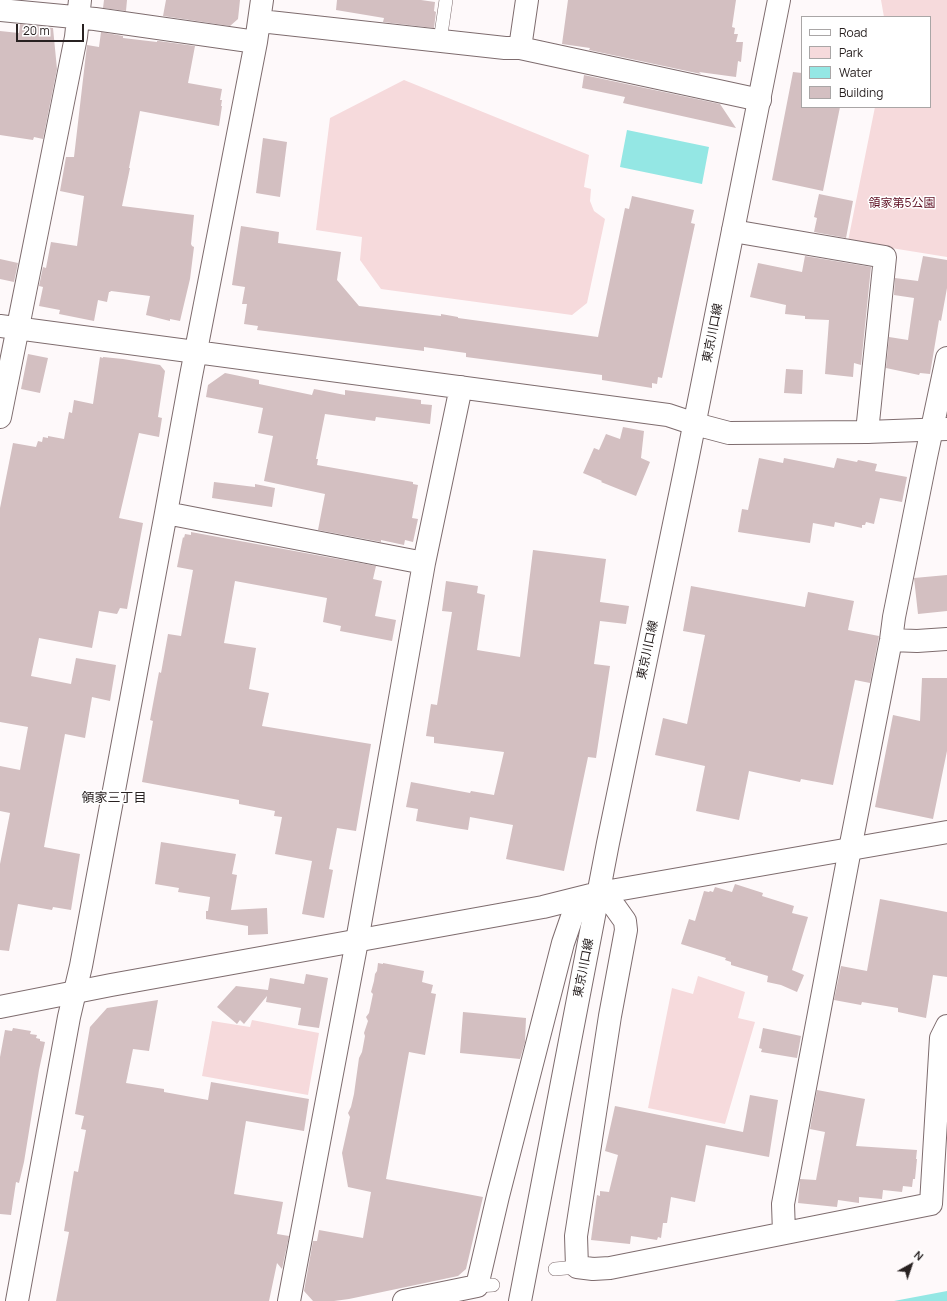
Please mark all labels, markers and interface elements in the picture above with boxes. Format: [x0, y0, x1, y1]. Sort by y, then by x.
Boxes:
scale bar [18, 16, 86, 42]
legend [801, 16, 931, 108]
text: 20 m [23, 22, 50, 39]
text: Road [839, 24, 867, 41]
text: Park [839, 44, 863, 61]
text: Water [839, 64, 872, 81]
text: Building [839, 84, 883, 101]
park label: 領家第5公園 [869, 197, 935, 211]
street label: 東京川口線 [700, 302, 726, 364]
street label: 東京川口線 [635, 619, 661, 681]
district label: 領家三丁目 [82, 790, 146, 806]
street label: 東京川口線 [571, 937, 597, 999]
north arrow [891, 1245, 931, 1285]
text: N [911, 1247, 927, 1264]

